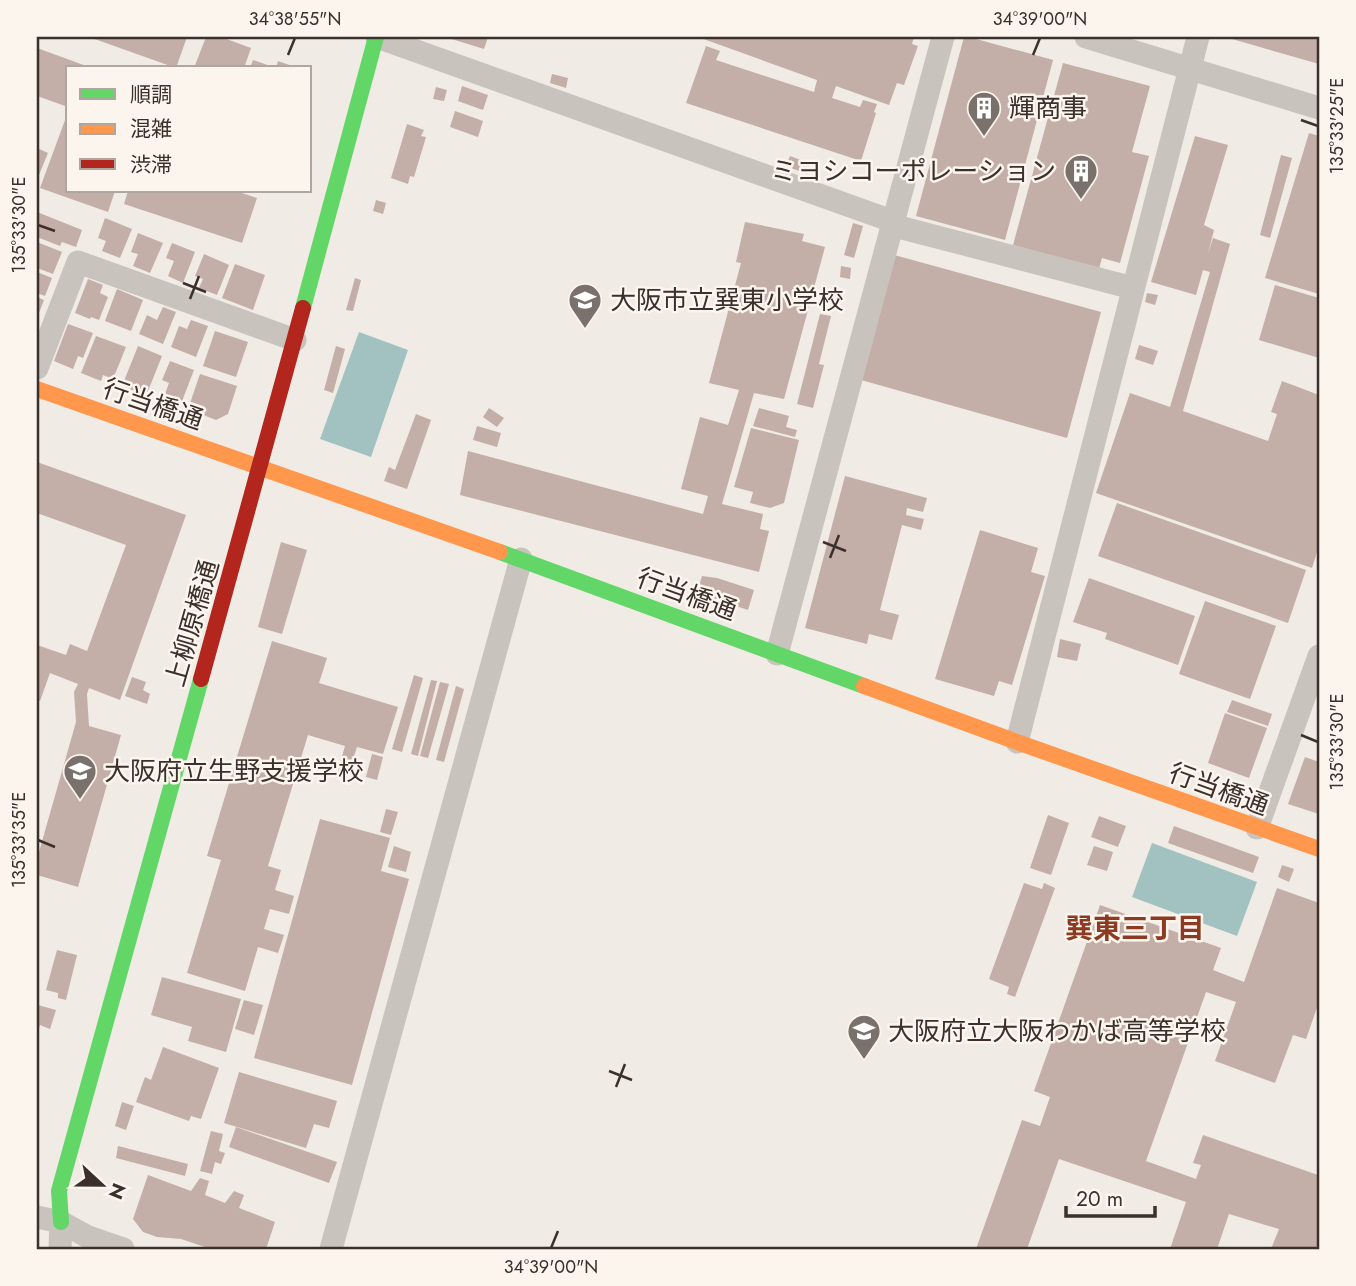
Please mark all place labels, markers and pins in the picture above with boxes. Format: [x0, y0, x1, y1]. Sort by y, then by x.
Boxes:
building icon: 輝商事 [965, 89, 1003, 138]
place label: 輝商事 [1009, 89, 1087, 127]
place label: ミヨシコーポレーション [771, 152, 1056, 190]
building icon: ミヨシコーポレーション [1062, 152, 1100, 201]
school or university icon: 大阪市立巽東小学校 [566, 281, 604, 330]
place label: 大阪市立巽東小学校 [610, 281, 844, 319]
school or university icon: 大阪府立生野支援学校 [61, 752, 99, 801]
place label: 大阪府立生野支援学校 [104, 752, 364, 790]
school or university icon: 大阪府立大阪わかば高等学校 [845, 1012, 883, 1061]
place label: 大阪府立大阪わかば高等学校 [888, 1012, 1226, 1050]

